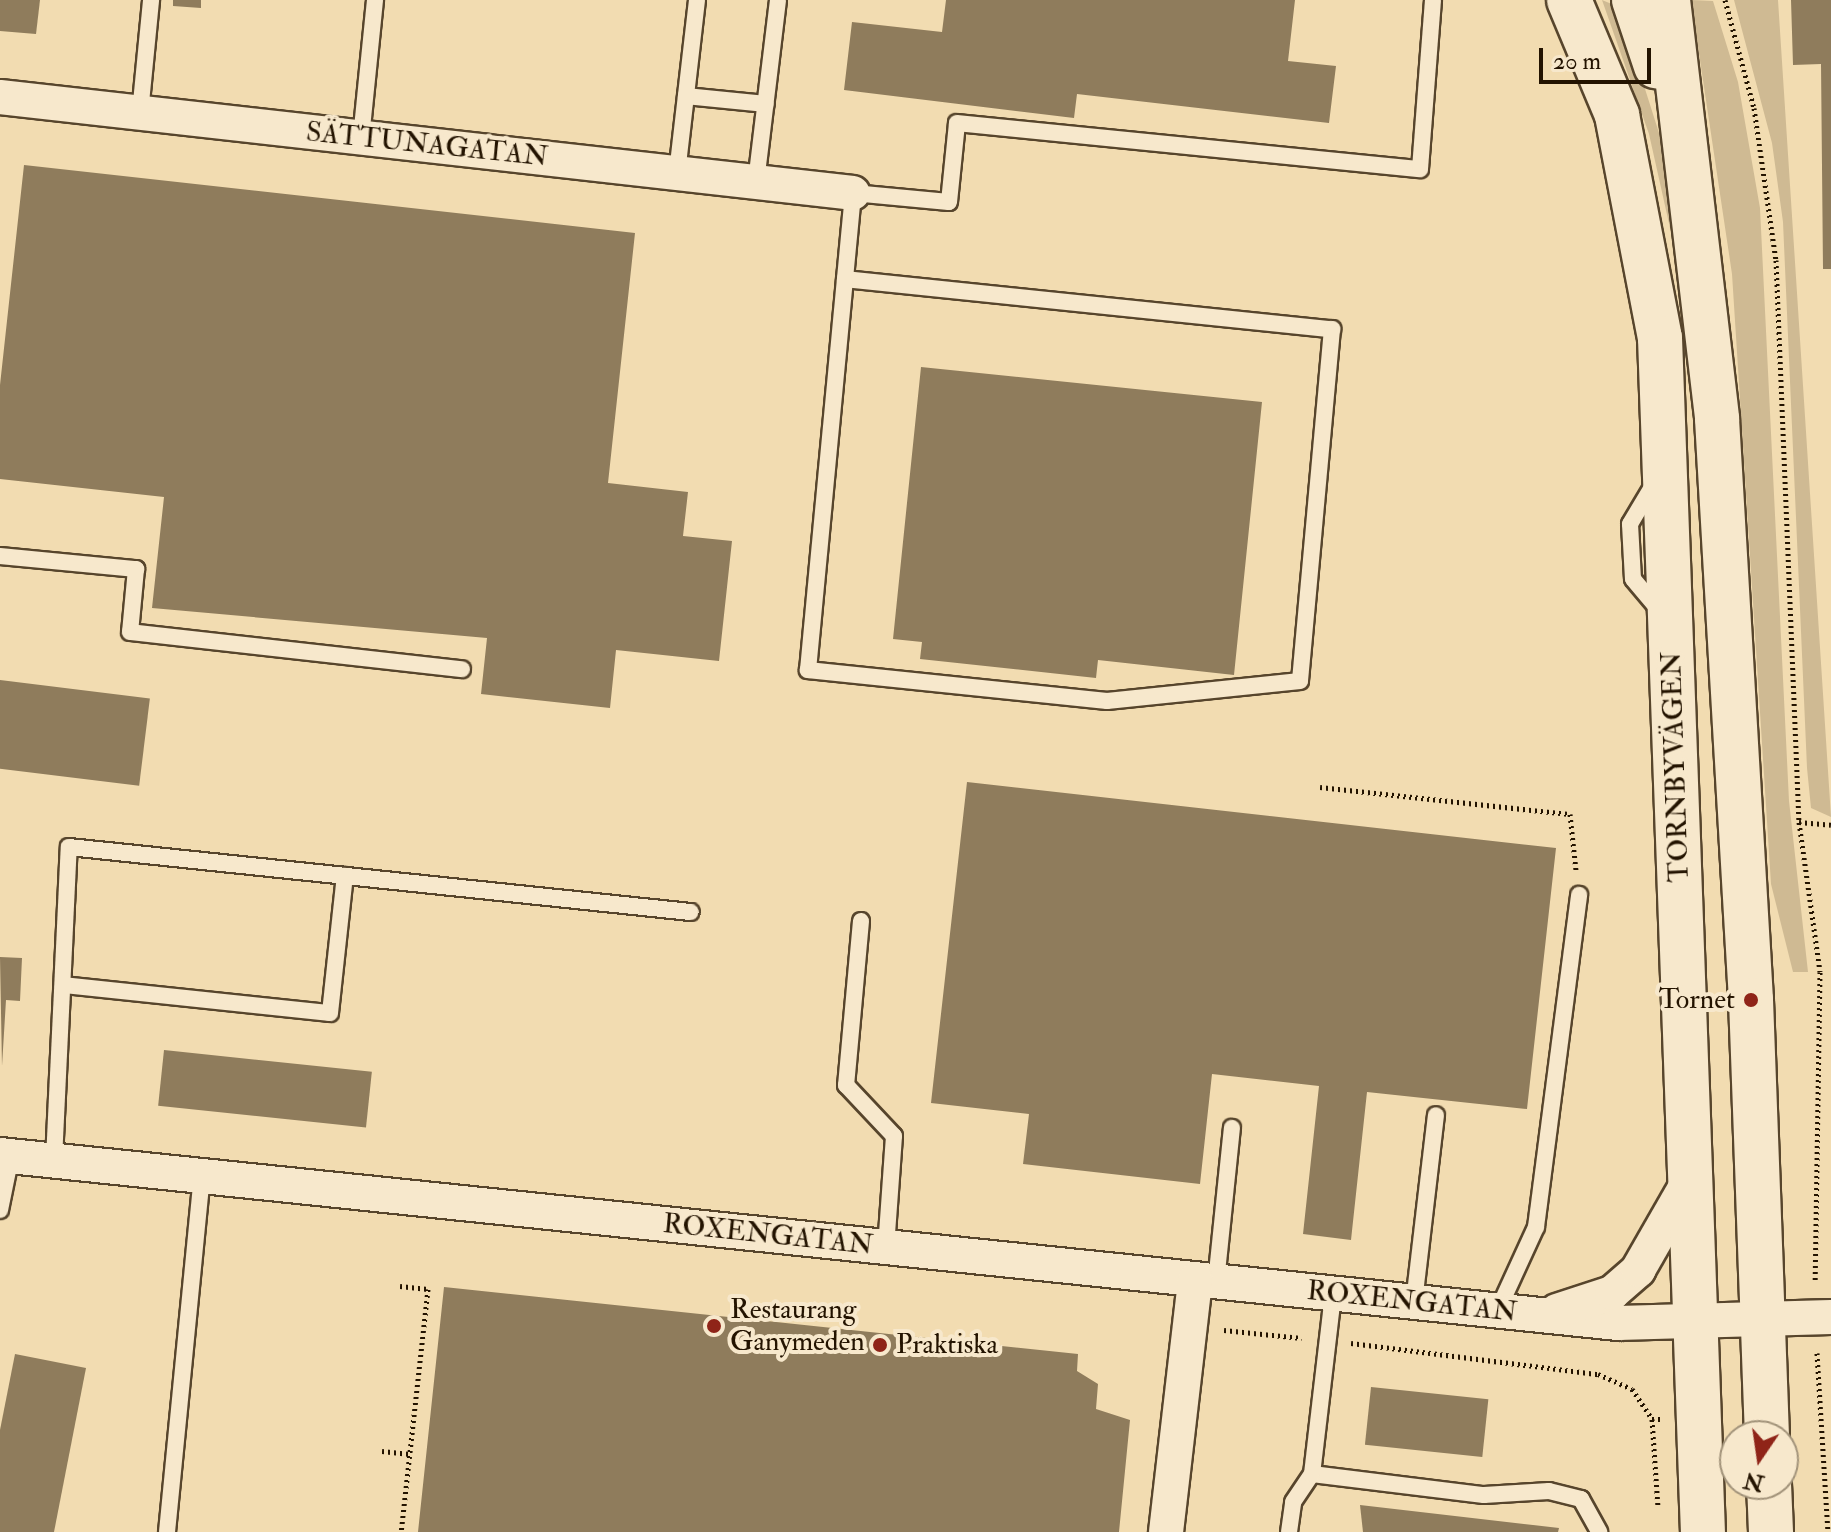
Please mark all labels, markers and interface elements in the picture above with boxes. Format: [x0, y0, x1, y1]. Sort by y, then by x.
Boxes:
scale bar [1543, 32, 1655, 82]
text: 20 m [1553, 46, 1601, 77]
street label: SÄTTUNAGATAN [304, 116, 550, 174]
street label: TORNBYVÄGEN [1655, 651, 1697, 883]
place label: Tornet [1659, 983, 1735, 1017]
marker: Tornet [1742, 991, 1760, 1009]
street label: ROXENGATAN [661, 1207, 875, 1263]
street label: ROXENGATAN [1305, 1274, 1519, 1330]
place label: Restaurang Ganymeden [730, 1293, 865, 1359]
marker: Restaurang Ganymeden [705, 1317, 723, 1335]
place label: Praktiska [896, 1328, 998, 1362]
marker: Praktiska [871, 1336, 889, 1354]
north arrow [1719, 1420, 1799, 1500]
text: N [1741, 1466, 1767, 1497]

